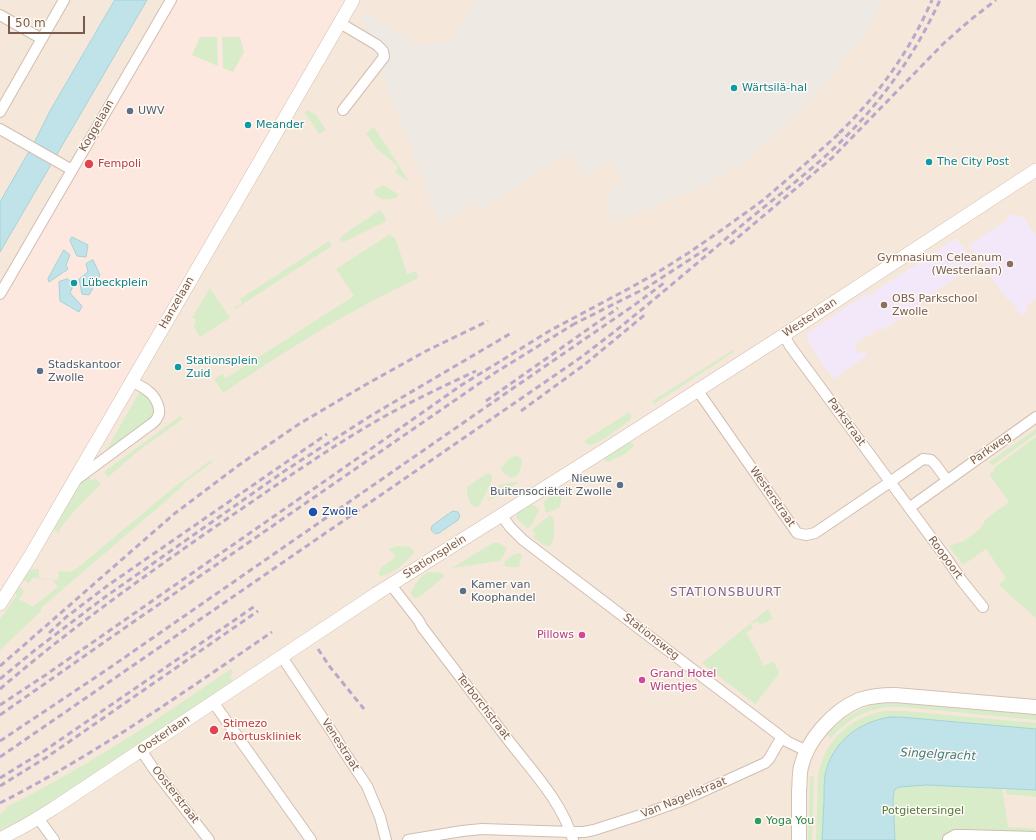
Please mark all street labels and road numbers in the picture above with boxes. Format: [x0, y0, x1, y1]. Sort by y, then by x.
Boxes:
street label: Koggelaan [77, 98, 117, 154]
street label: Hanzelaan [157, 275, 197, 331]
street label: Westerlaan [780, 296, 840, 340]
street label: Parkstraat [824, 395, 868, 449]
street label: Parkweg [968, 430, 1014, 468]
street label: Westerstraat [746, 464, 798, 530]
street label: Stationsplein [401, 532, 469, 582]
street label: Roopoort [925, 534, 965, 582]
street label: Stationsweg [620, 611, 682, 663]
street label: Terborchstraat [453, 672, 513, 742]
street label: Oosterlaan [135, 713, 193, 757]
street label: Venestraat [318, 716, 362, 774]
street label: Oosterstraat [149, 764, 201, 826]
street label: Van Nagellstraat [639, 775, 729, 821]

